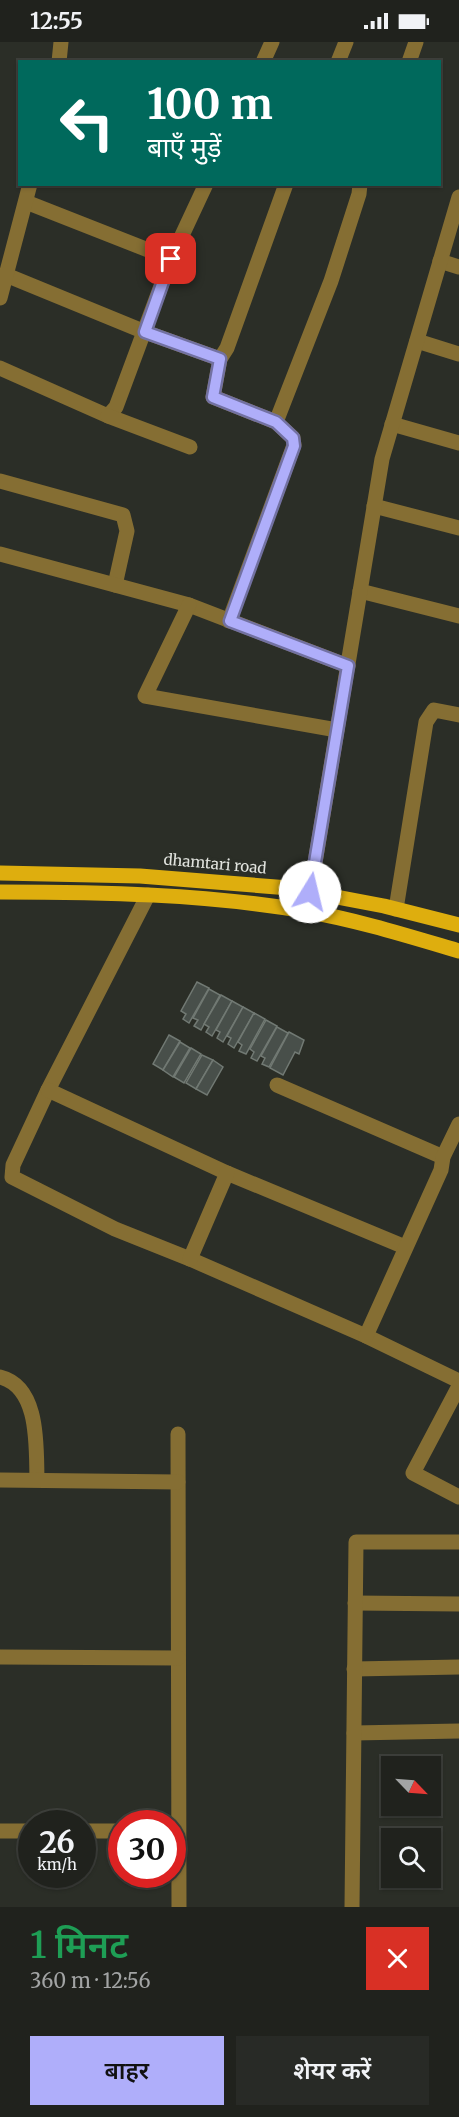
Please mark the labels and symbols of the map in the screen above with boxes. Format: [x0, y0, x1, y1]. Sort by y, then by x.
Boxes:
pin [145, 233, 196, 284]
street label: dhamtari road [163, 850, 267, 877]
position arrow [278, 860, 342, 924]
north arrow [381, 1756, 441, 1816]
speed limit sign: 30 [108, 1810, 186, 1888]

